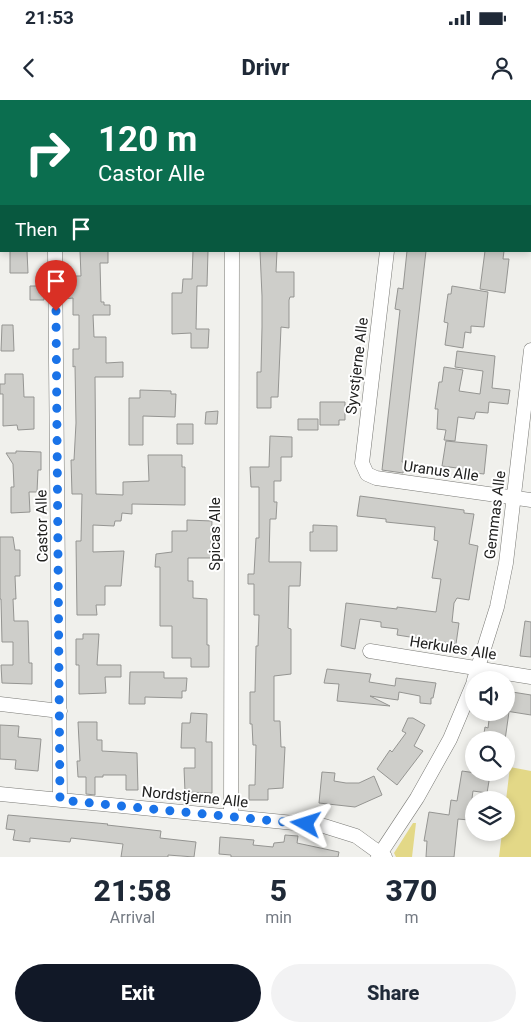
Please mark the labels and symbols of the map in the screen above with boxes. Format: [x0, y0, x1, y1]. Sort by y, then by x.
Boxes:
pin [35, 260, 77, 311]
street label: Syvstjerne Alle [342, 316, 372, 416]
street label: Uranus Alle [402, 457, 480, 485]
street label: Gemmas Alle [481, 470, 509, 560]
street label: Castor Alle [32, 489, 52, 563]
street label: Spicas Alle [206, 497, 224, 571]
street label: Herkules Alle [408, 632, 498, 664]
street label: Nordstjerne Alle [141, 782, 249, 812]
position arrow [279, 797, 331, 849]

